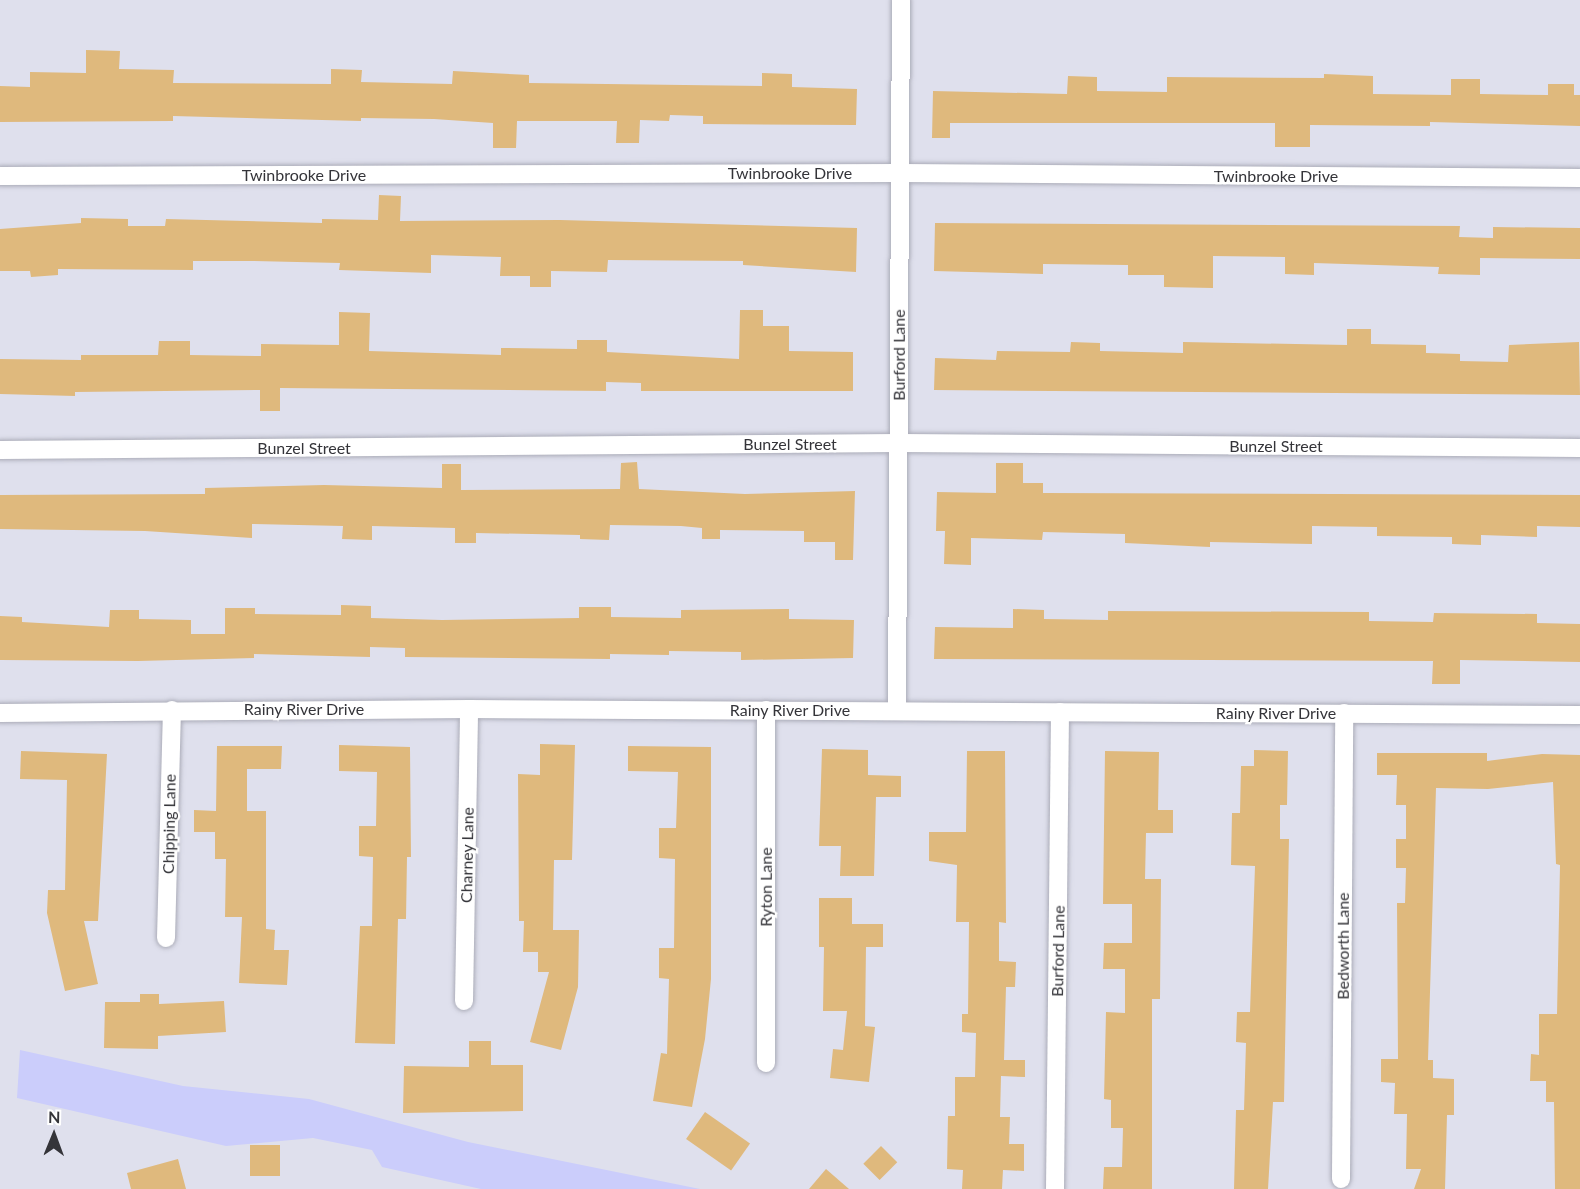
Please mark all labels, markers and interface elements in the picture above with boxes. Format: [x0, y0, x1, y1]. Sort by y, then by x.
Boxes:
street label: Twinbrooke Drive [728, 163, 852, 183]
street label: Twinbrooke Drive [242, 165, 366, 185]
street label: Twinbrooke Drive [1214, 166, 1338, 186]
street label: Burford Lane [889, 309, 909, 401]
street label: Bunzel Street [743, 434, 837, 454]
street label: Bunzel Street [1229, 436, 1323, 456]
street label: Bunzel Street [257, 438, 351, 458]
street label: Rainy River Drive [243, 699, 365, 719]
street label: Rainy River Drive [729, 700, 851, 720]
street label: Rainy River Drive [1215, 703, 1337, 723]
street label: Chipping Lane [159, 774, 179, 874]
street label: Charney Lane [457, 807, 477, 903]
street label: Ryton Lane [756, 847, 776, 927]
street label: Bedworth Lane [1333, 892, 1353, 1000]
street label: Burford Lane [1048, 905, 1068, 997]
north arrow [24, 1105, 84, 1165]
text: N [48, 1107, 61, 1126]

